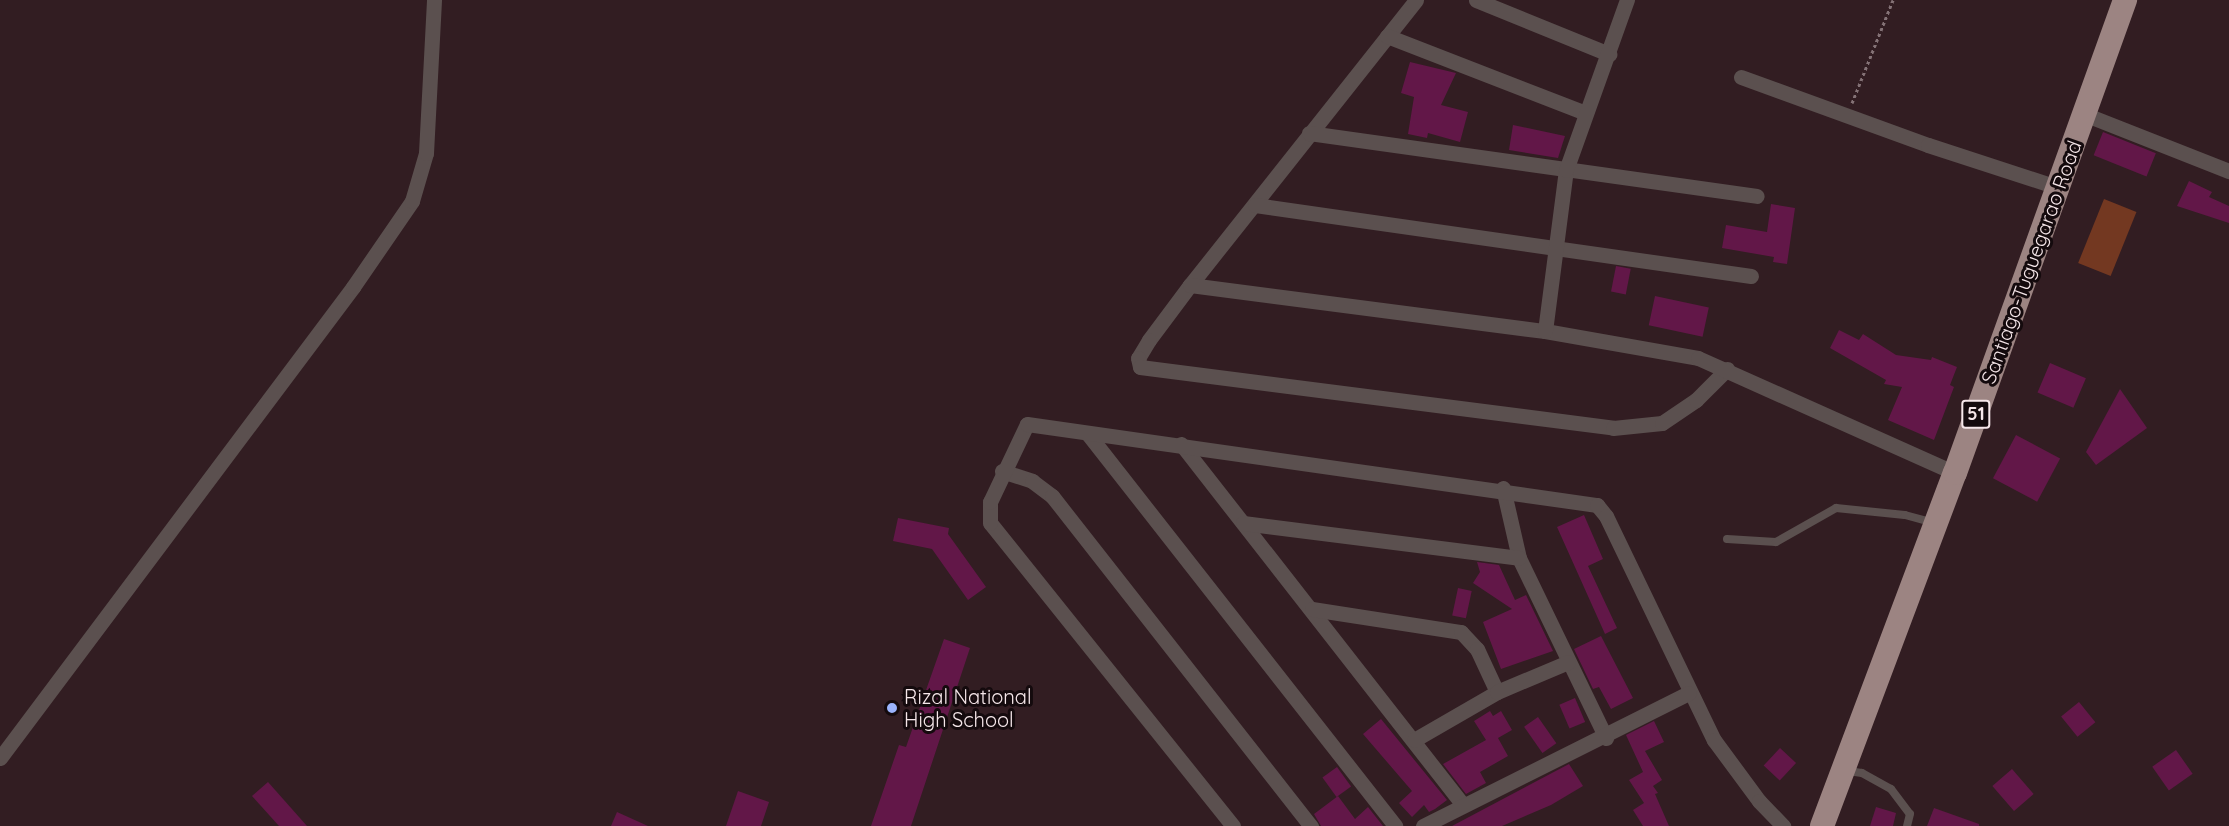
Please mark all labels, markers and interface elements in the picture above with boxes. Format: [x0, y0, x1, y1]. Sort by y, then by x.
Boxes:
street label: Santiago-Tuguegarao Road [1976, 137, 2086, 387]
road number: 51 [1961, 399, 1991, 429]
place label: Rizal National High School [904, 684, 1032, 731]
marker: Rizal National High School [885, 701, 899, 715]

